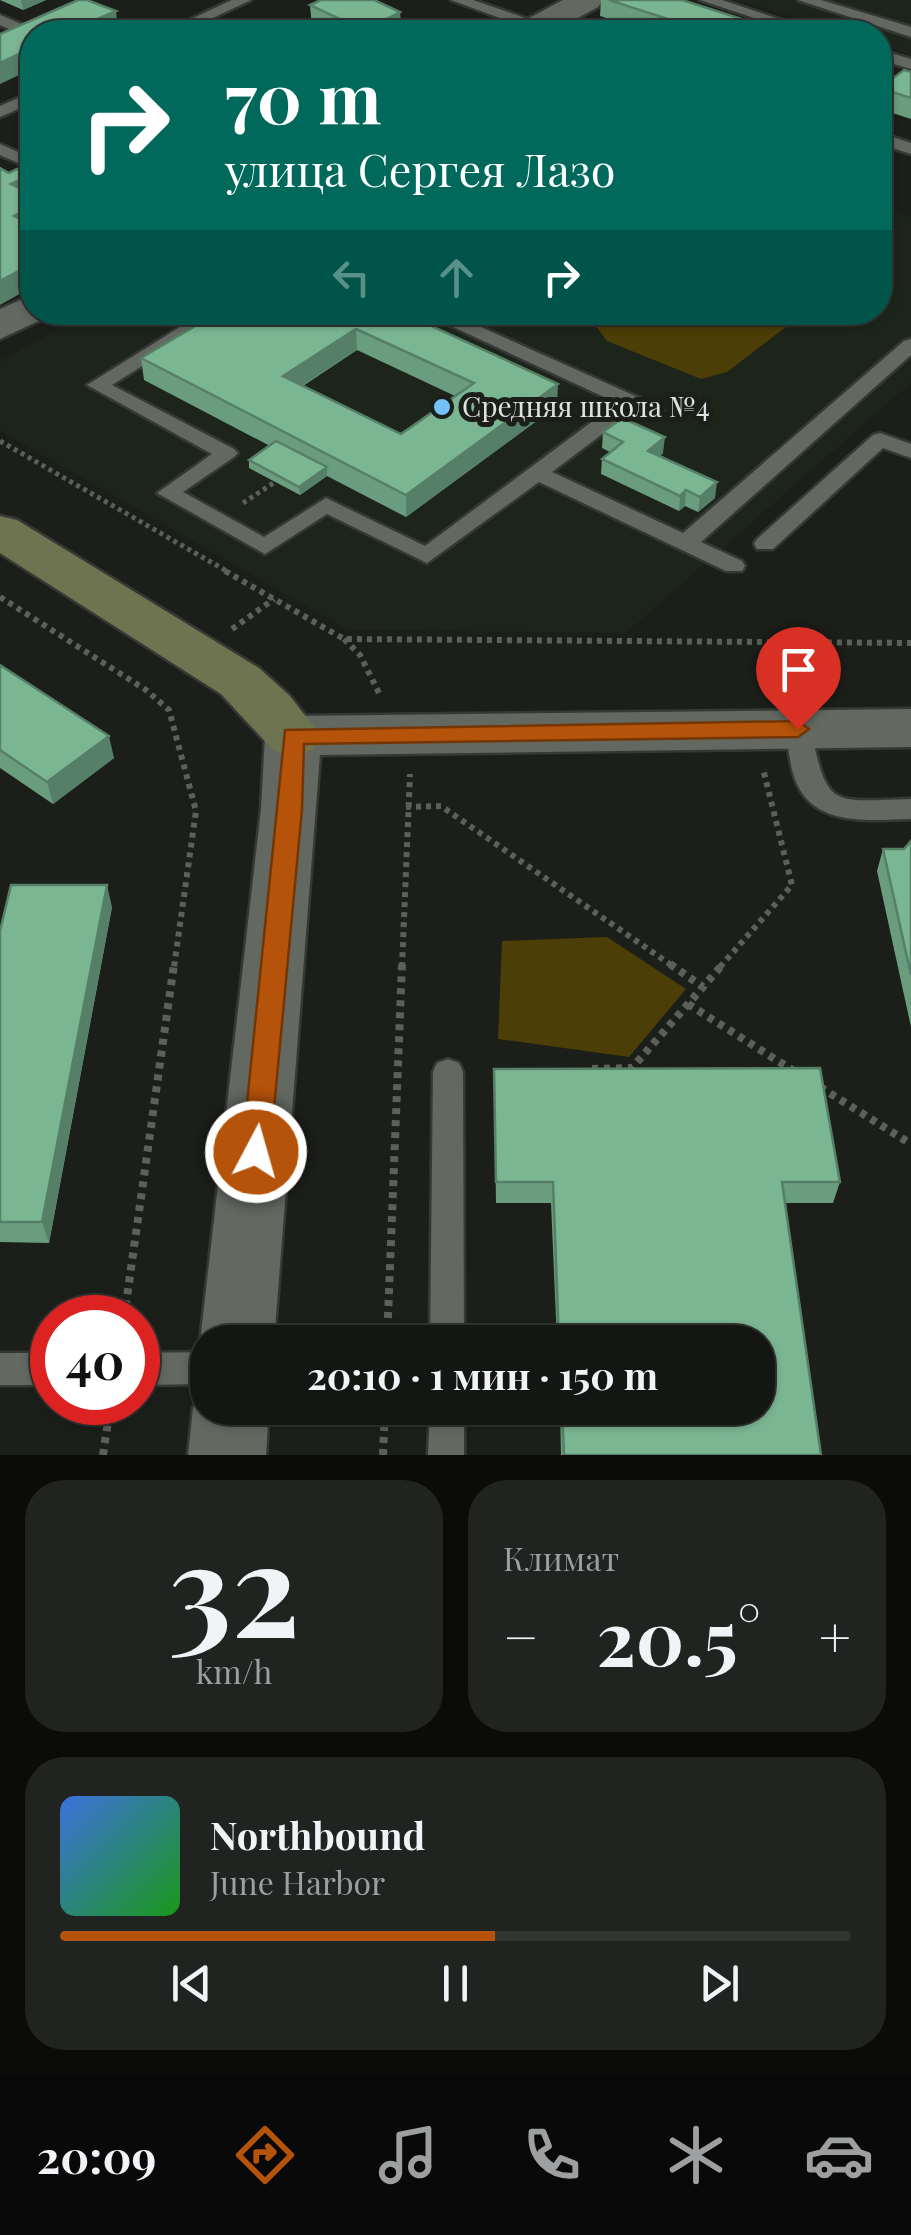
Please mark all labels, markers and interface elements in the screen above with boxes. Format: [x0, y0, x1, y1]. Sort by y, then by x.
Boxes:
text: 70 m [225, 48, 382, 142]
icon: right [60, 60, 190, 190]
text: улица Сергея Лазо [225, 138, 615, 198]
icon: left [324, 250, 379, 305]
icon: ahead [429, 250, 484, 305]
icon: right [534, 250, 589, 305]
place label: Средняя школа №4 [462, 387, 710, 424]
marker: Средняя школа №4 [431, 396, 453, 418]
pin [756, 627, 841, 730]
icon: arrive [771, 642, 826, 697]
position arrow [204, 1100, 308, 1204]
speed limit sign: 40 [30, 1295, 160, 1425]
text: 20:10 · 1 мин · 150 m [307, 1349, 658, 1400]
text: 32 [168, 1497, 300, 1671]
text: Климат [503, 1536, 619, 1579]
text: 20.5° [597, 1585, 761, 1685]
text: − [503, 1598, 539, 1672]
text: + [819, 1598, 851, 1672]
text: km/h [196, 1649, 272, 1692]
text: Northbound [210, 1809, 425, 1860]
text: June Harbor [210, 1860, 385, 1903]
icon: previous [164, 1956, 219, 2011]
icon: pause [428, 1956, 483, 2011]
icon: next [692, 1956, 747, 2011]
icon: directions [230, 2120, 300, 2190]
icon: music [373, 2120, 443, 2190]
icon: phone [517, 2120, 587, 2190]
icon: climate [661, 2120, 731, 2190]
icon: car [804, 2120, 874, 2190]
text: 20:09 [37, 2125, 156, 2185]

